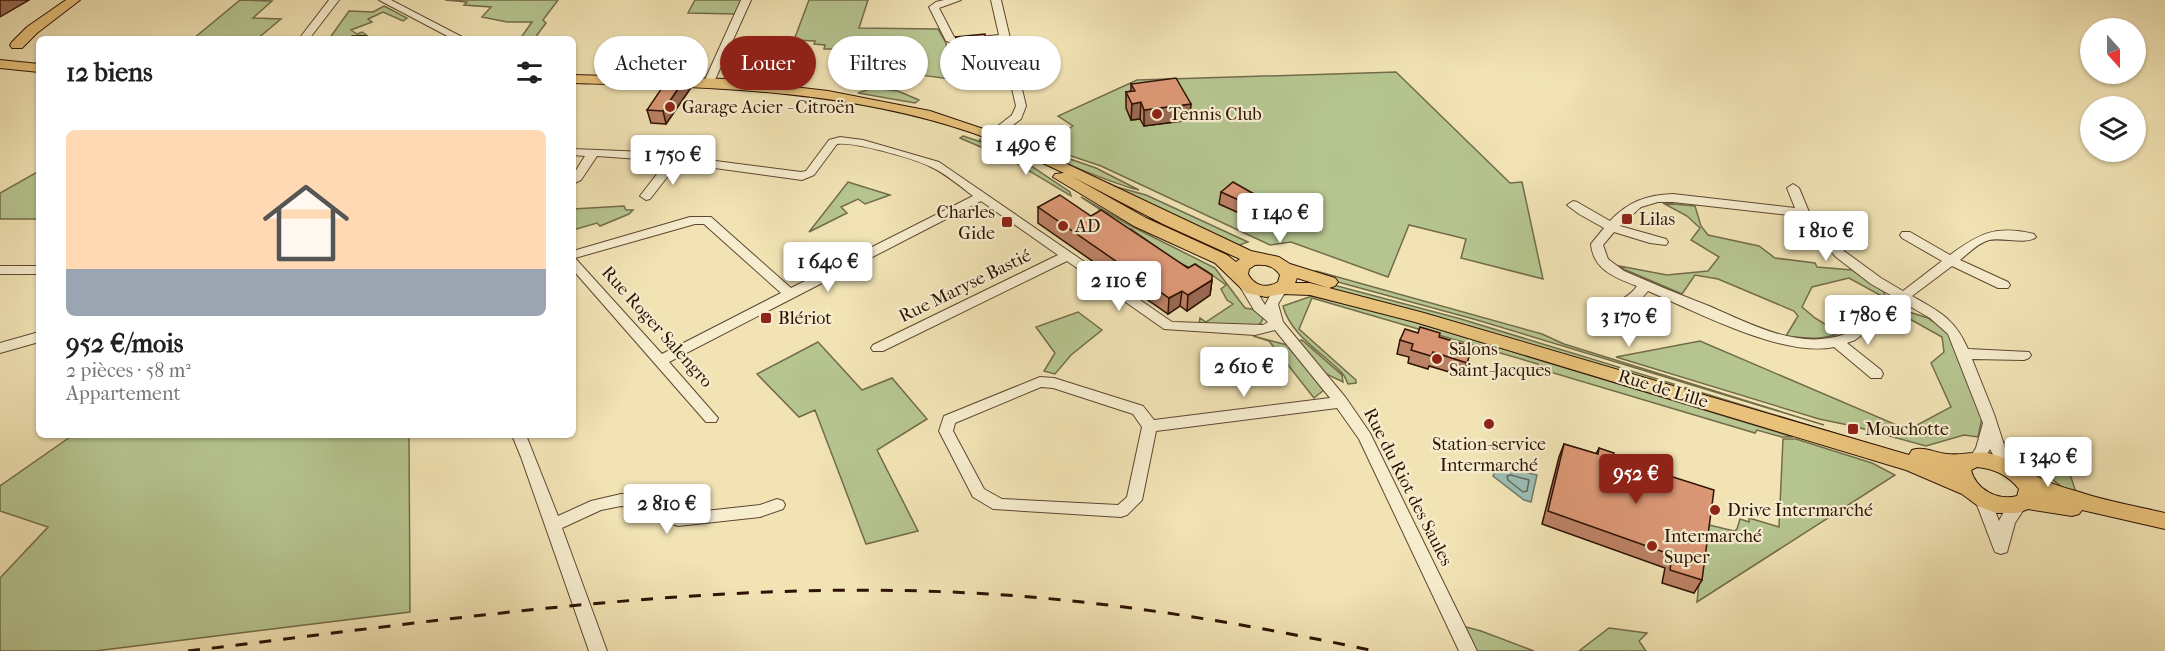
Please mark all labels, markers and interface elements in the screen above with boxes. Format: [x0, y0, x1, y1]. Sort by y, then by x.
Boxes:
north arrow [2080, 18, 2146, 84]
map controls [2080, 18, 2146, 162]
chip: Acheter [594, 36, 708, 90]
chip: Louer [720, 36, 816, 90]
chip: Filtres [828, 36, 928, 90]
chip: Nouveau [940, 36, 1061, 90]
icon: filters [513, 56, 546, 89]
text: 12 biens [66, 57, 153, 88]
button: layers [2080, 96, 2146, 162]
place label: Garage Acier - Citroën [682, 97, 855, 118]
marker: Garage Acier - Citroën [663, 100, 677, 114]
place label: Tennis Club [1169, 104, 1262, 125]
marker: Tennis Club [1150, 107, 1164, 121]
pin: 1 490 € [971, 125, 1081, 176]
text: 1 490 € [996, 133, 1056, 156]
pin: 1 750 € [618, 135, 728, 186]
text: 1 750 € [645, 143, 701, 166]
icon: home [252, 169, 360, 277]
pin: 1 140 € [1225, 193, 1335, 244]
text: 1 140 € [1251, 201, 1309, 224]
place label: Charles Gide [937, 202, 995, 244]
place label: Lilas [1639, 209, 1675, 230]
pin: 1 810 € [1771, 211, 1881, 262]
marker: Lilas [1620, 212, 1634, 226]
marker: Charles Gide [1000, 215, 1014, 229]
place label: AD [1074, 216, 1100, 237]
marker: AD [1056, 219, 1070, 233]
text: 1 810 € [1798, 219, 1854, 242]
pin: 1 640 € [773, 242, 883, 293]
street label: Rue Maryse Bastié [896, 245, 1034, 327]
text: 1 640 € [797, 250, 859, 273]
pin: 2 110 € [1064, 261, 1174, 312]
street label: Rue Roger Salengro [597, 262, 717, 392]
text: 2 110 € [1091, 269, 1147, 292]
pin: 1 780 € [1813, 295, 1923, 346]
pin: 3 170 € [1574, 297, 1684, 348]
text: 1 780 € [1839, 303, 1897, 326]
text: 3 170 € [1601, 305, 1657, 328]
place label: Blériot [778, 308, 832, 329]
marker: Blériot [759, 311, 773, 325]
text: 952 €/mois [66, 328, 183, 359]
place label: Salons Saint-Jacques [1449, 339, 1551, 381]
pin: 2 610 € [1189, 347, 1299, 398]
marker: Salons Saint-Jacques [1430, 352, 1444, 366]
text: 2 610 € [1214, 355, 1274, 378]
text: 2 pièces · 58 m² [66, 359, 191, 382]
street label: Rue de Lille [1615, 365, 1711, 413]
text: Appartement [66, 382, 181, 405]
street label: Rue du Riot des Saules [1359, 405, 1457, 570]
marker: Station-service Intermarché [1482, 417, 1496, 431]
place label: Mouchotte [1865, 419, 1949, 440]
marker: Mouchotte [1846, 422, 1860, 436]
place label: Station-service Intermarché [1432, 434, 1546, 476]
pin: 1 340 € [1993, 437, 2103, 488]
text: 1 340 € [2019, 445, 2077, 468]
pin: 952 € [1594, 454, 1678, 505]
text: 952 € [1613, 462, 1659, 485]
pin: 2 810 € [612, 484, 722, 535]
text: 2 810 € [638, 492, 696, 515]
place label: Drive Intermarché [1727, 500, 1873, 521]
marker: Drive Intermarché [1708, 503, 1722, 517]
place label: Intermarché Super [1664, 526, 1762, 568]
marker: Intermarché Super [1645, 539, 1659, 553]

